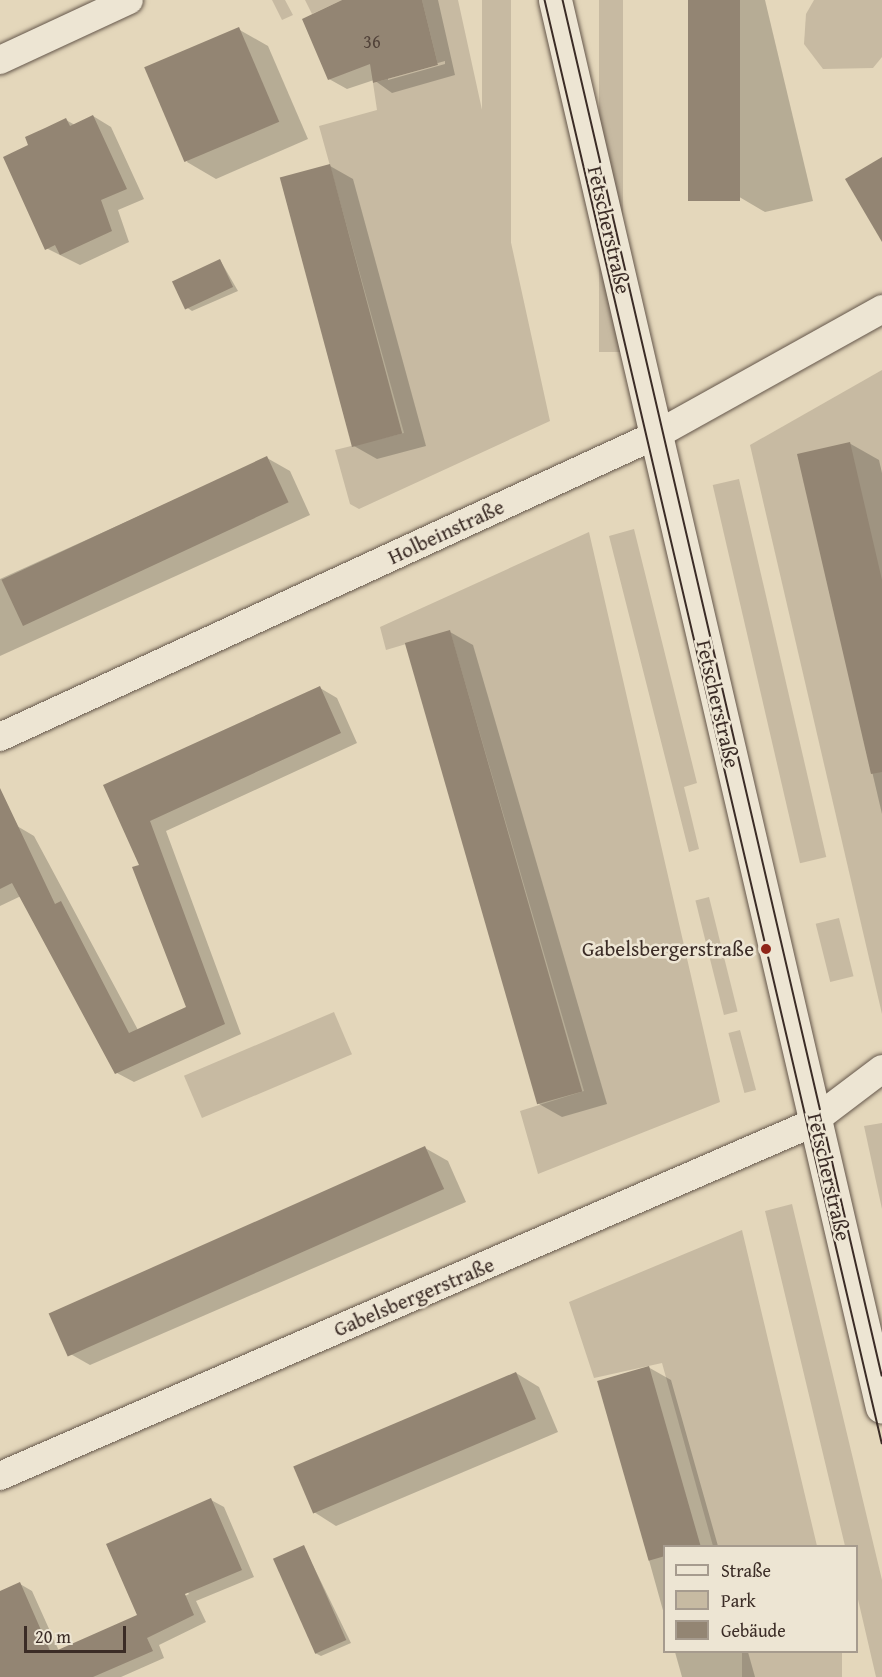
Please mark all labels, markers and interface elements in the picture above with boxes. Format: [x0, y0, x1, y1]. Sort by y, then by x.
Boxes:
house number: 36 [363, 31, 381, 53]
street label: Fetscherstraße [582, 164, 636, 296]
street label: Holbeinstraße [384, 494, 508, 570]
street label: Fetscherstraße [691, 638, 745, 770]
place label: Gabelsbergerstraße [582, 936, 754, 962]
marker: Gabelsbergerstraße [759, 942, 773, 956]
street label: Fetscherstraße [802, 1111, 856, 1243]
street label: Gabelsbergerstraße [330, 1252, 498, 1342]
legend [663, 1545, 858, 1653]
text: Straße [721, 1557, 771, 1584]
text: Park [721, 1587, 756, 1614]
scale bar [27, 1614, 129, 1652]
text: Gebäude [721, 1617, 786, 1644]
text: 20 m [35, 1623, 71, 1650]

